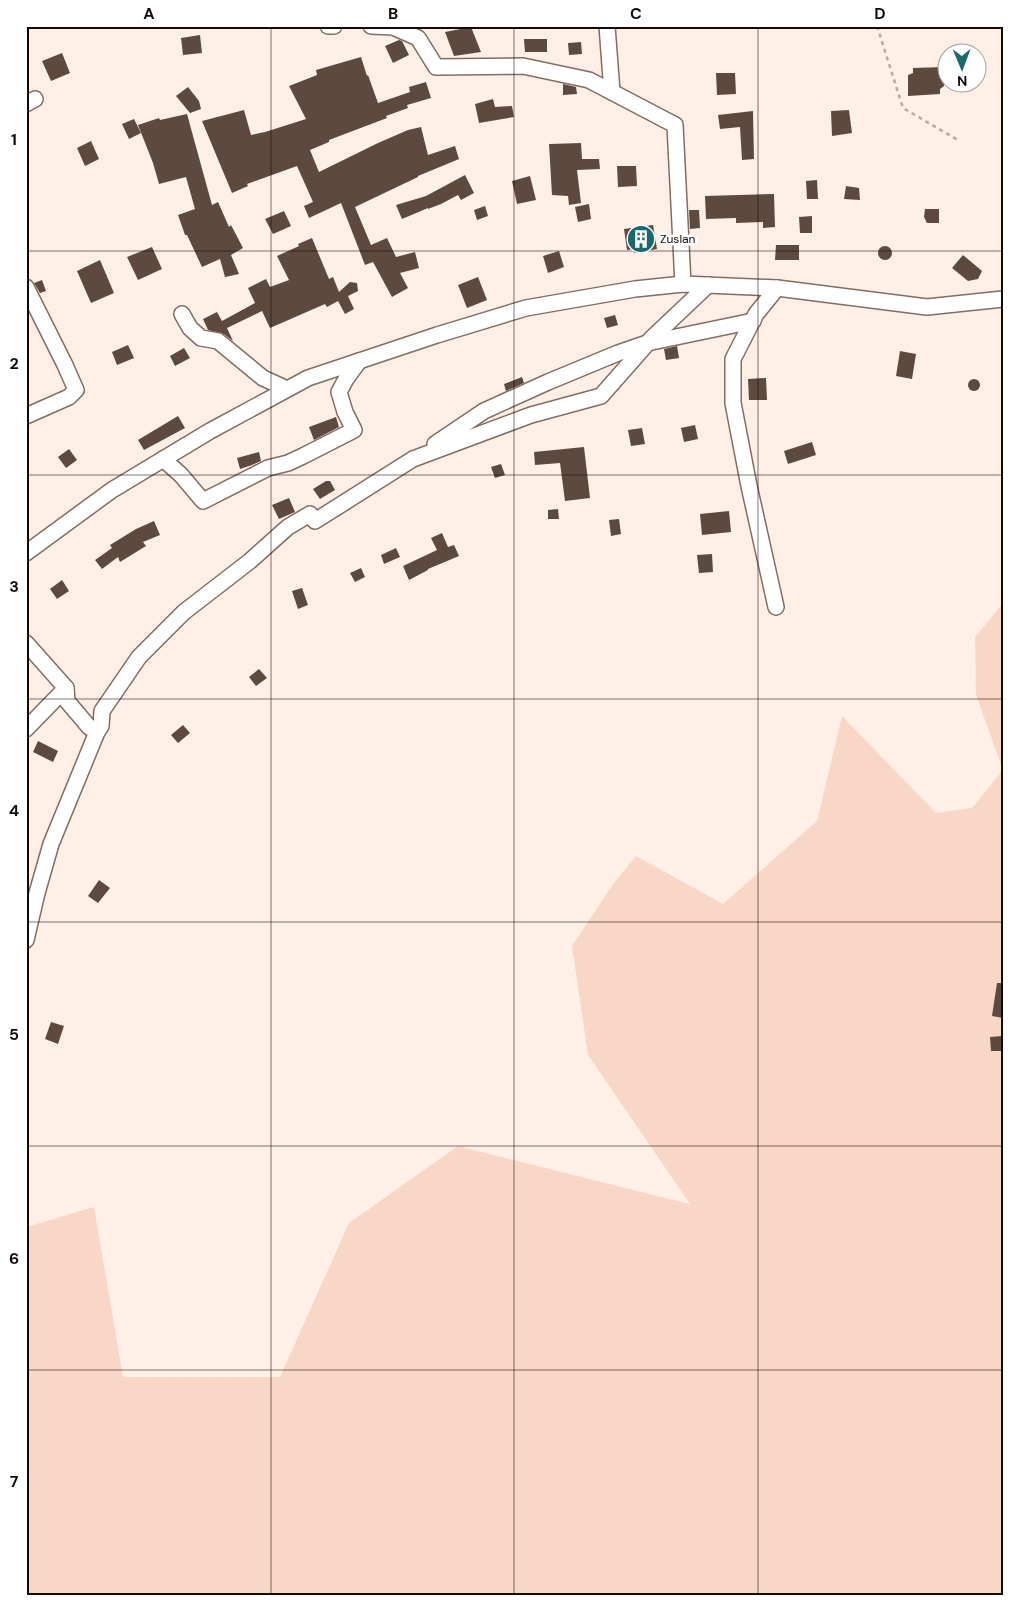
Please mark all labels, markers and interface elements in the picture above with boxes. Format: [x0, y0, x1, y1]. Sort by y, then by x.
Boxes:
text: A [143, 3, 155, 24]
text: B [388, 3, 398, 24]
text: C [630, 3, 642, 24]
text: D [874, 3, 886, 24]
north arrow [936, 42, 986, 92]
text: N [957, 72, 967, 90]
text: 1 [11, 129, 17, 150]
building icon: Zuslan [626, 224, 656, 254]
place label: Zuslan [660, 231, 696, 247]
text: 2 [9, 353, 19, 374]
text: 3 [9, 576, 19, 597]
text: 4 [9, 800, 19, 821]
text: 5 [9, 1024, 19, 1045]
text: 6 [9, 1248, 19, 1269]
text: 7 [10, 1471, 19, 1492]

